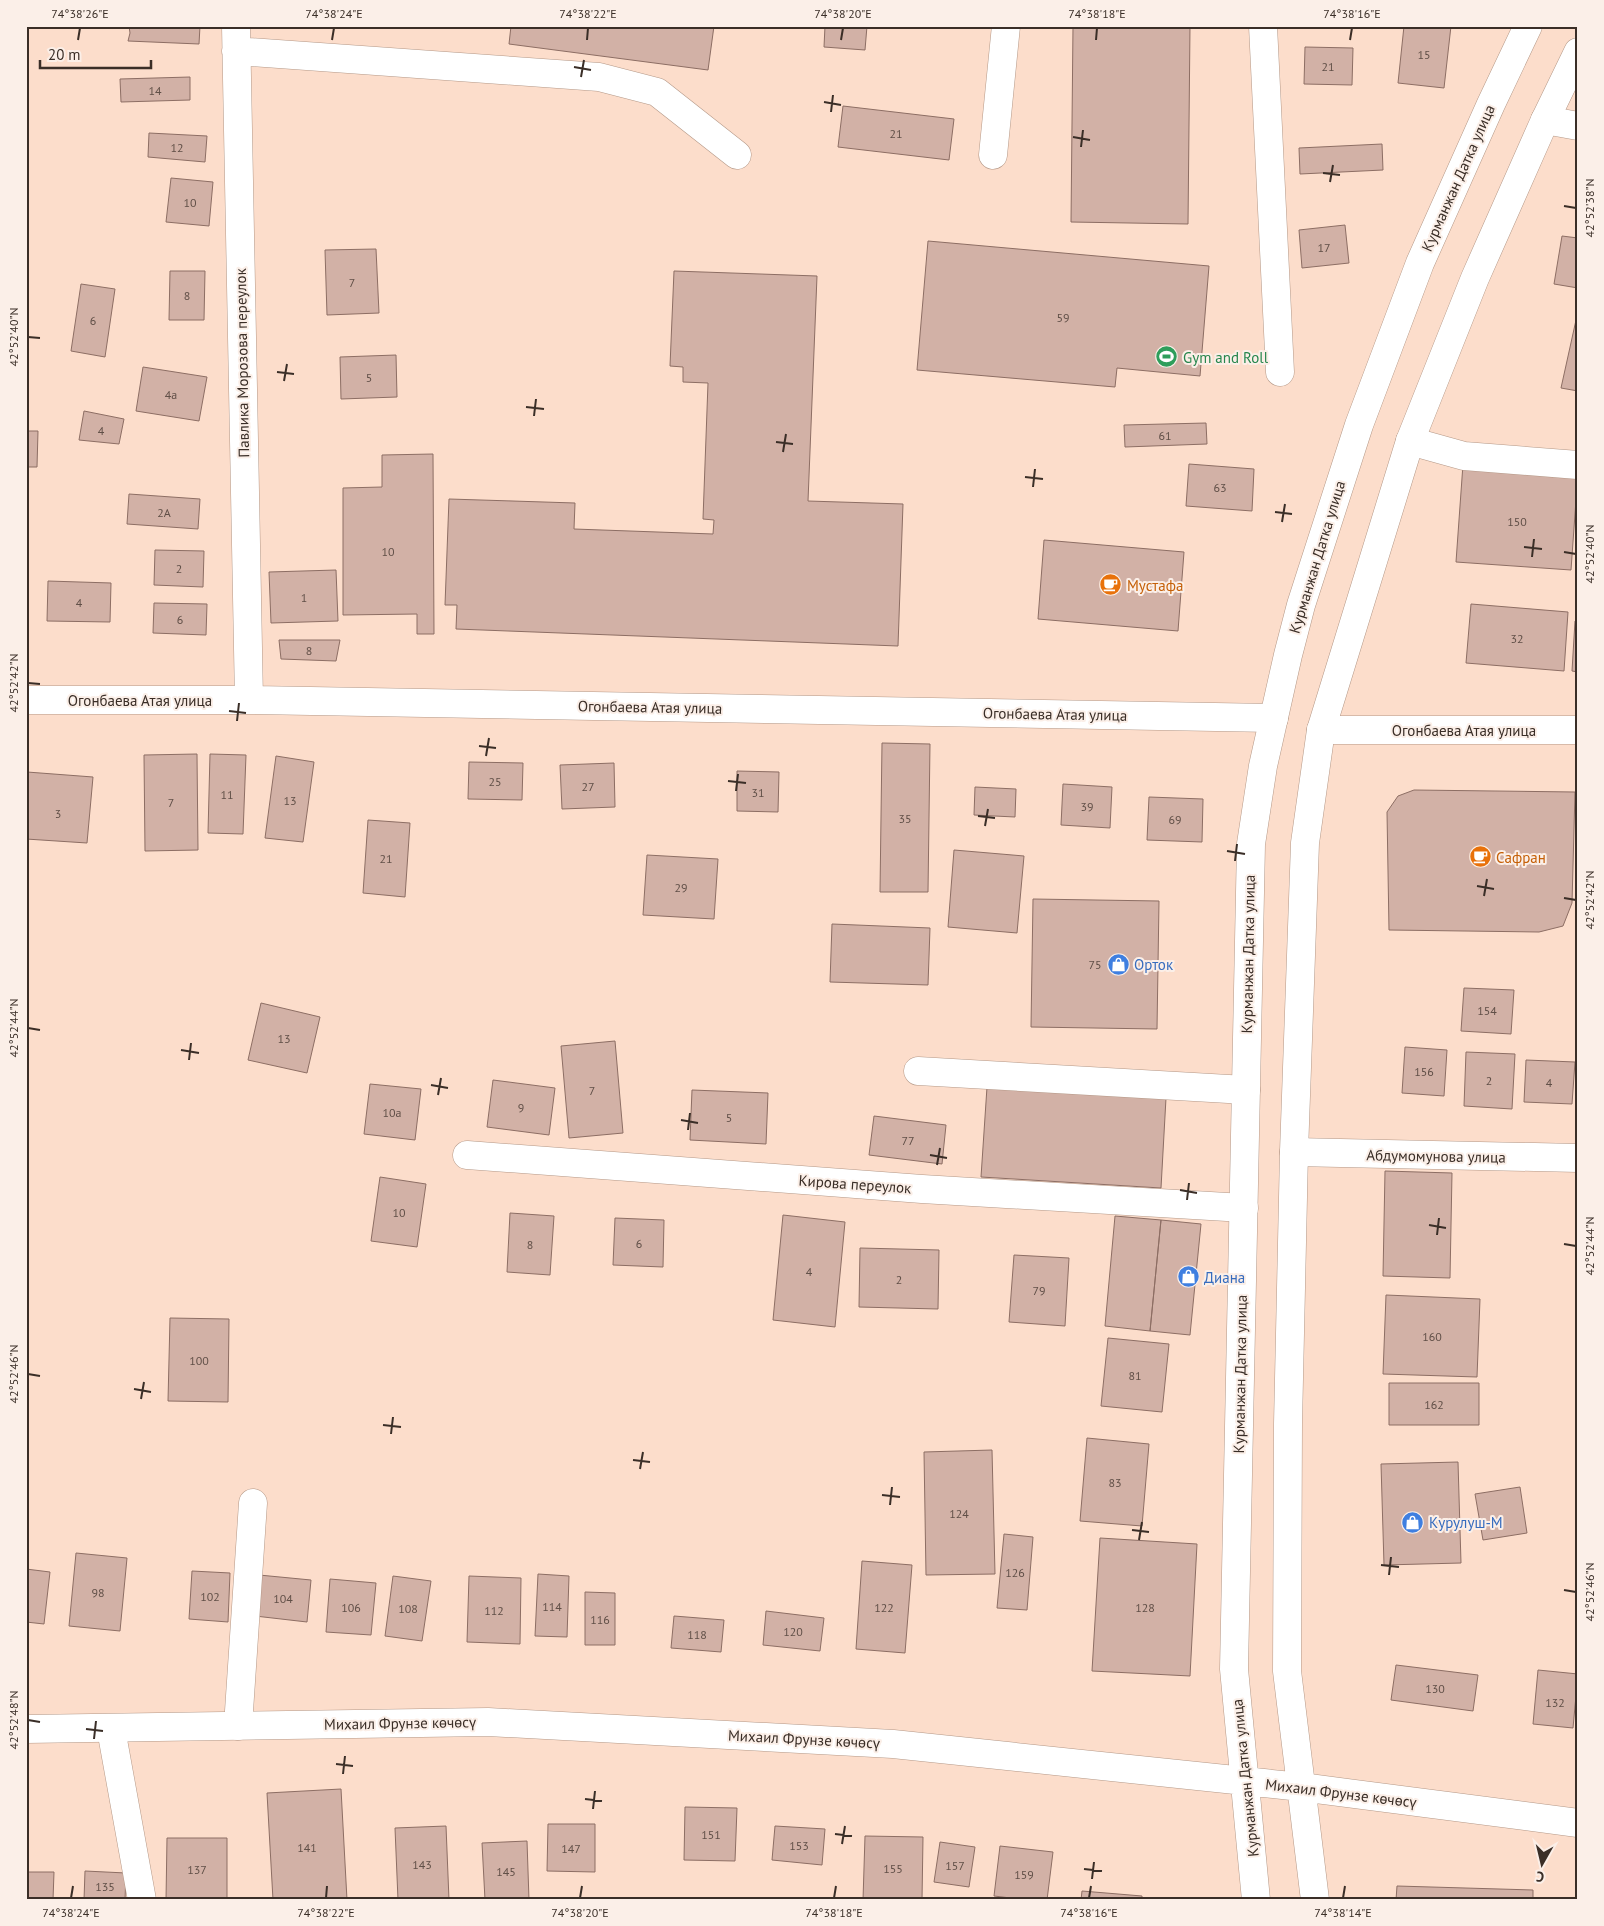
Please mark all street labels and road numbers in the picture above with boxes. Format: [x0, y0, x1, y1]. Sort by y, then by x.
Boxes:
street label: Курманжан Датка улица [1417, 102, 1499, 254]
street label: Павлика Морозова переулок [231, 267, 253, 458]
street label: Курманжан Датка улица [1285, 478, 1349, 636]
street label: Огонбаева Атая улица [68, 691, 212, 710]
street label: Огонбаева Атая улица [578, 696, 722, 718]
street label: Огонбаева Атая улица [983, 703, 1127, 725]
street label: Огонбаева Атая улица [1392, 721, 1536, 740]
street label: Курманжан Датка улица [1237, 874, 1259, 1034]
street label: Абдумомунова улица [1366, 1145, 1506, 1167]
street label: Кирова переулок [798, 1171, 913, 1197]
street label: Курманжан Датка улица [1229, 1294, 1251, 1454]
street label: Курманжан Датка улица [1227, 1698, 1263, 1858]
street label: Михаил Фрунзе көчөсү [324, 1712, 477, 1734]
street label: Михаил Фрунзе көчөсү [728, 1726, 881, 1753]
street label: Михаил Фрунзе көчөсү [1264, 1774, 1418, 1812]

